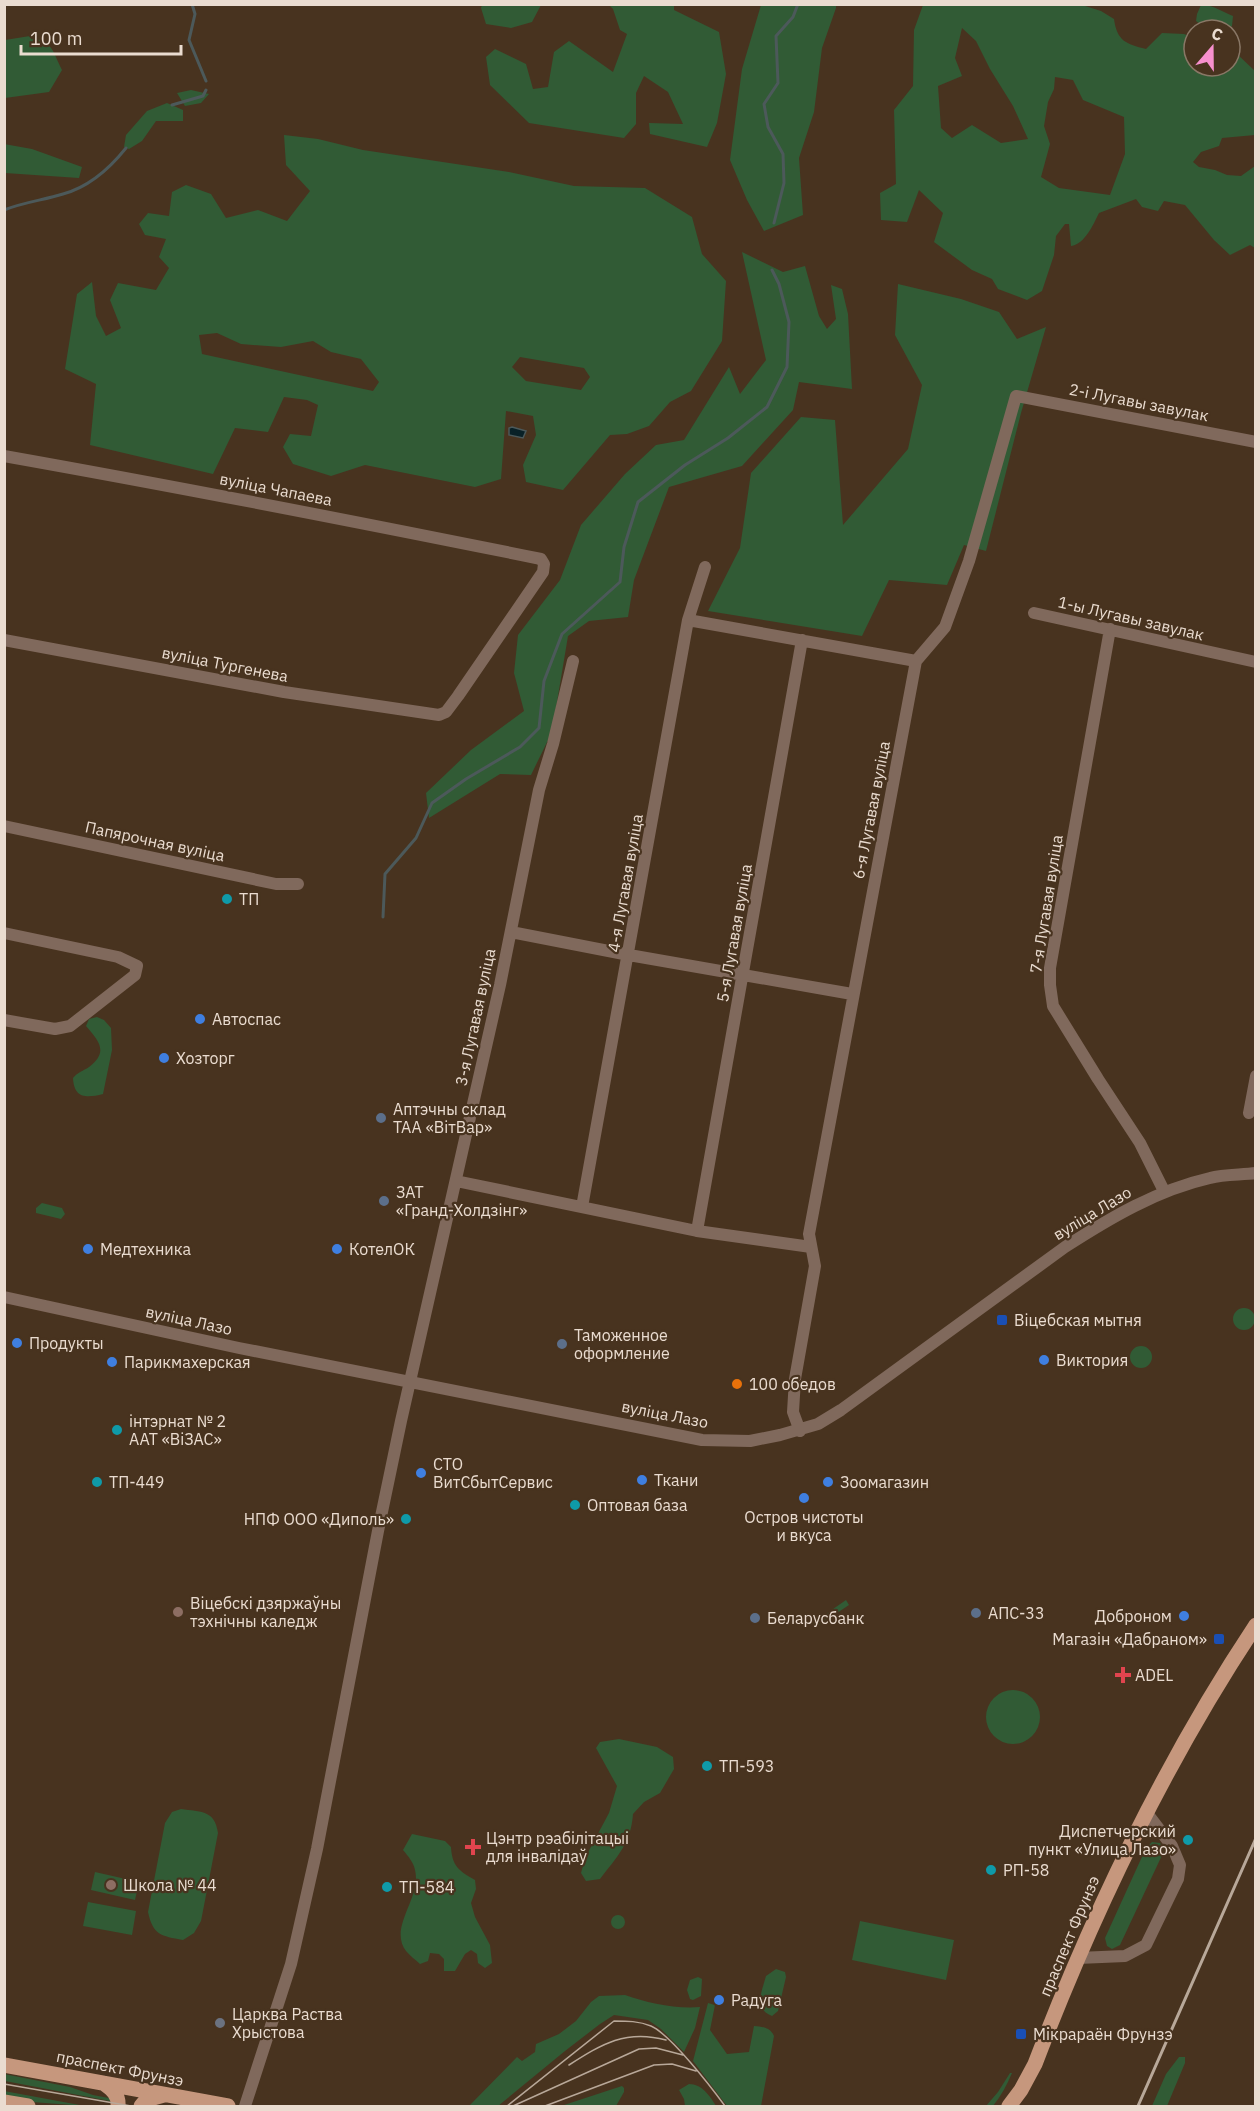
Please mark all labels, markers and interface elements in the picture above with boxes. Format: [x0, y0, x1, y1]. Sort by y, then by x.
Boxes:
scale bar [21, 18, 182, 56]
north arrow [1182, 18, 1242, 78]
text: С [1209, 23, 1225, 45]
text: 100 m [30, 27, 82, 50]
street label: 2-і Лугавы завулак [1068, 379, 1211, 425]
street label: вуліца Чапаева [218, 468, 334, 510]
street label: 1-ы Лугавы завулак [1056, 591, 1206, 645]
street label: вуліца Тургенева [160, 642, 290, 686]
street label: 6-я Лугавая вуліца [848, 739, 894, 881]
street label: 4-я Лугавая вуліца [603, 812, 647, 954]
street label: Папярочная вуліца [83, 816, 227, 866]
street label: 7-я Лугавая вуліца [1025, 833, 1067, 975]
street label: 5-я Лугавая вуліца [712, 862, 756, 1004]
place label: ТП [239, 889, 259, 909]
marker: ТП [220, 892, 234, 906]
street label: 3-я Лугавая вуліца [451, 946, 499, 1088]
place label: Автоспас [212, 1009, 281, 1029]
marker: Автоспас [193, 1012, 207, 1026]
place label: Хозторг [176, 1048, 235, 1068]
marker: Хозторг [157, 1051, 171, 1065]
place label: Аптэчны склад ТАА «ВітВар» [393, 1099, 506, 1137]
marker: Аптэчны склад ТАА «ВітВар» [374, 1111, 388, 1125]
place label: ЗАТ «Гранд-Холдзінг» [396, 1182, 527, 1220]
street label: вуліца Лазо [1049, 1182, 1135, 1244]
marker: ЗАТ «Гранд-Холдзінг» [377, 1194, 391, 1208]
place label: Медтехника [100, 1239, 191, 1259]
place label: КотелОК [349, 1239, 415, 1259]
marker: Медтехника [81, 1242, 95, 1256]
marker: КотелОК [330, 1242, 344, 1256]
street label: вуліца Лазо [144, 1301, 234, 1339]
place label: Віцебская мытня [1014, 1310, 1142, 1330]
marker: Віцебская мытня [995, 1313, 1009, 1327]
place label: Таможенное оформление [574, 1325, 670, 1363]
place label: Продукты [29, 1333, 104, 1353]
marker: Продукты [10, 1336, 24, 1350]
marker: Таможенное оформление [555, 1337, 569, 1351]
place label: Виктория [1056, 1350, 1128, 1370]
place label: Парикмахерская [124, 1352, 251, 1372]
marker: Виктория [1037, 1353, 1051, 1367]
marker: Парикмахерская [105, 1355, 119, 1369]
place label: 100 обедов [749, 1374, 836, 1394]
marker: 100 обедов [730, 1377, 744, 1391]
street label: вуліца Лазо [620, 1396, 710, 1432]
place label: інтэрнат № 2 ААТ «ВіЗАС» [129, 1411, 226, 1449]
marker: інтэрнат № 2 ААТ «ВіЗАС» [110, 1423, 124, 1437]
place label: СТО ВитСбытСервис [433, 1454, 553, 1492]
marker: СТО ВитСбытСервис [414, 1466, 428, 1480]
place label: Ткани [654, 1470, 698, 1490]
place label: ТП-449 [109, 1472, 164, 1492]
place label: Зоомагазин [840, 1472, 929, 1492]
marker: Ткани [635, 1473, 649, 1487]
marker: ТП-449 [90, 1475, 104, 1489]
marker: Зоомагазин [821, 1475, 835, 1489]
marker: Остров чистоты и вкуса [797, 1491, 811, 1505]
place label: Оптовая база [587, 1495, 688, 1515]
marker: Оптовая база [568, 1498, 582, 1512]
place label: Остров чистоты и вкуса [744, 1507, 864, 1545]
place label: НПФ ООО «Диполь» [244, 1509, 394, 1529]
marker: НПФ ООО «Диполь» [399, 1512, 413, 1526]
place label: Віцебскі дзяржаўны тэхнічны каледж [190, 1593, 341, 1631]
place label: АПС-33 [988, 1603, 1045, 1623]
marker: Віцебскі дзяржаўны тэхнічны каледж [171, 1605, 185, 1619]
marker: АПС-33 [969, 1606, 983, 1620]
place label: Доброном [1095, 1606, 1172, 1626]
place label: Беларусбанк [767, 1608, 865, 1628]
marker: Доброном [1177, 1609, 1191, 1623]
marker: Беларусбанк [748, 1611, 762, 1625]
place label: Магазін «Дабраном» [1052, 1629, 1207, 1649]
marker: Магазін «Дабраном» [1212, 1632, 1226, 1646]
place label: ADEL [1135, 1665, 1173, 1685]
marker: ADEL [1116, 1668, 1130, 1682]
place label: ТП-593 [719, 1756, 774, 1776]
marker: ТП-593 [700, 1759, 714, 1773]
place label: Диспетчерский пункт «Улица Лазо» [1028, 1821, 1176, 1859]
place label: Цэнтр рэабілітацыі для інвалідаў [486, 1828, 629, 1866]
marker: Диспетчерский пункт «Улица Лазо» [1181, 1833, 1195, 1847]
marker: Цэнтр рэабілітацыі для інвалідаў [464, 1838, 482, 1856]
place label: РП-58 [1003, 1860, 1049, 1880]
marker: РП-58 [984, 1863, 998, 1877]
street label: праспект Фрунзэ [1035, 1873, 1103, 1999]
place label: Школа № 44 [123, 1875, 217, 1895]
place label: ТП-584 [399, 1877, 454, 1897]
marker: Школа № 44 [104, 1878, 118, 1892]
marker: ТП-584 [380, 1880, 394, 1894]
place label: Радуга [731, 1990, 783, 2010]
marker: Радуга [712, 1993, 726, 2007]
place label: Царква Раства Хрыстова [232, 2004, 343, 2042]
marker: Царква Раства Хрыстова [213, 2016, 227, 2030]
place label: Мікрараён Фрунзэ [1033, 2024, 1173, 2044]
marker: Мікрараён Фрунзэ [1014, 2027, 1028, 2041]
street label: праспект Фрунзэ [55, 2046, 185, 2090]

